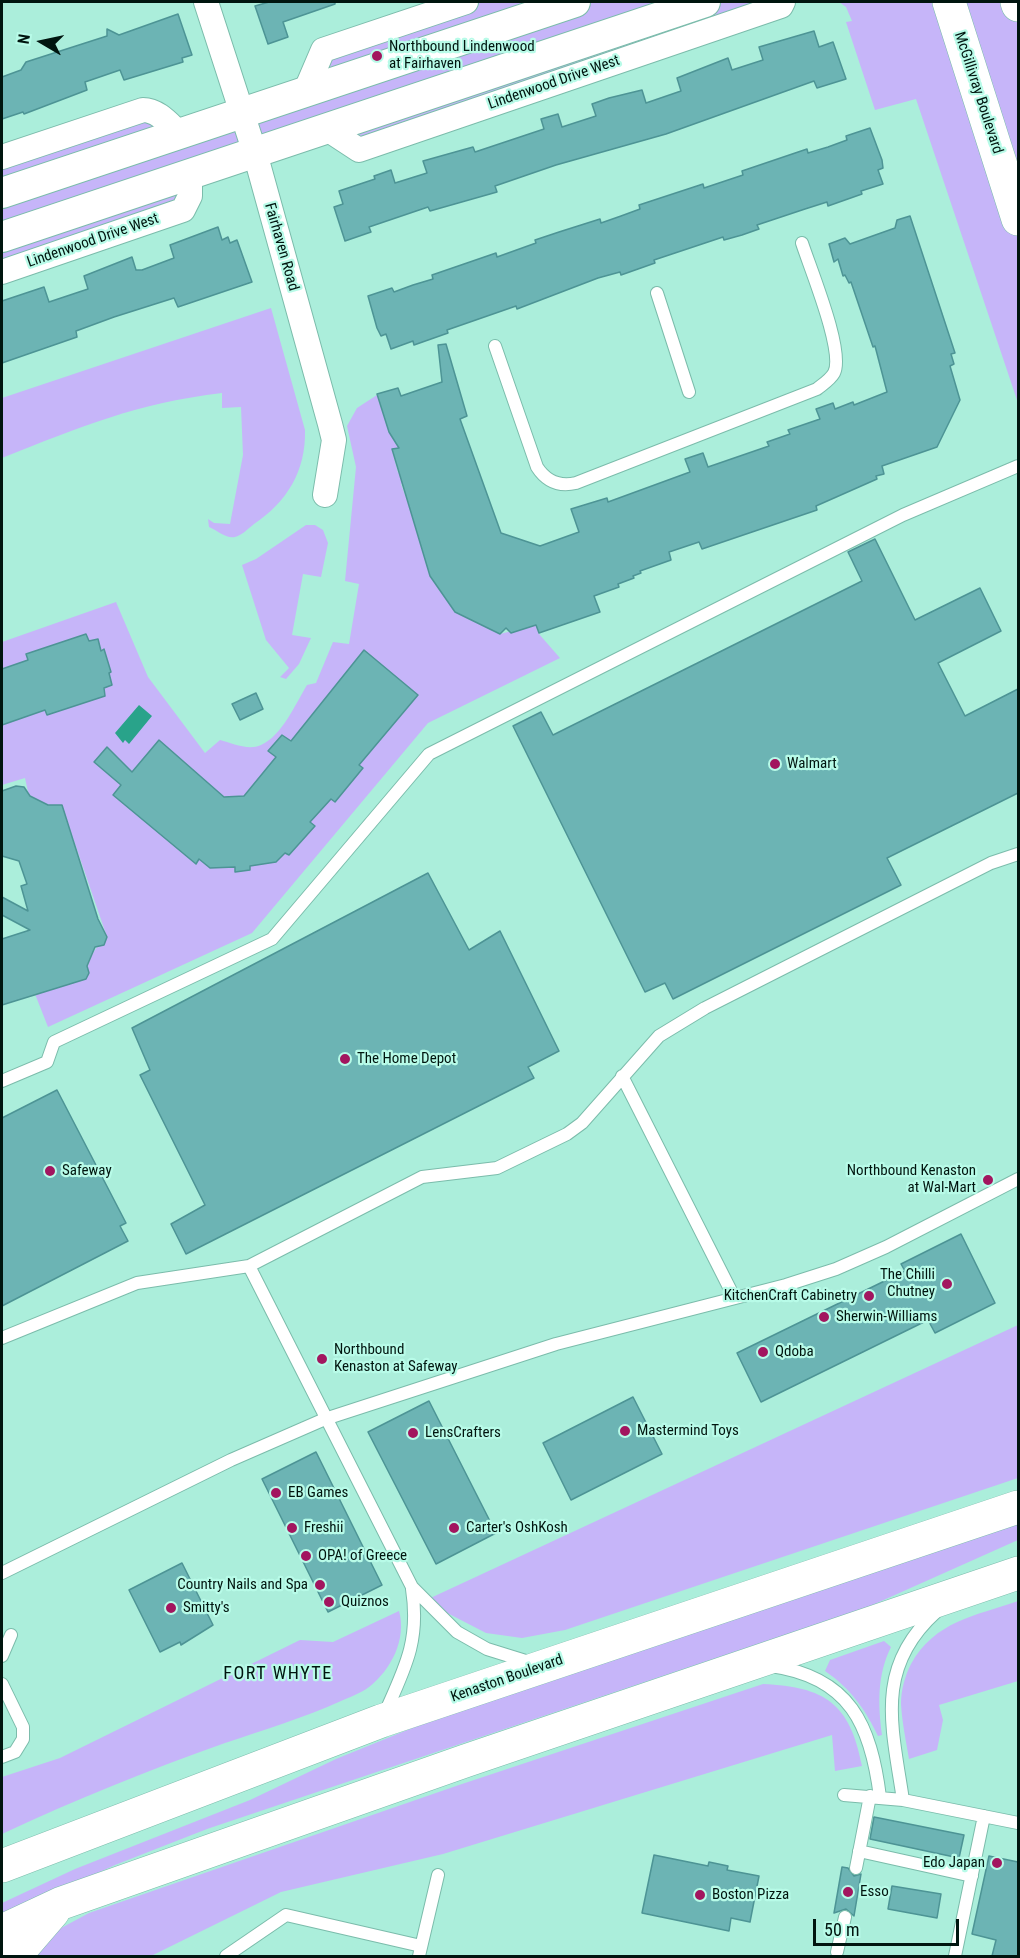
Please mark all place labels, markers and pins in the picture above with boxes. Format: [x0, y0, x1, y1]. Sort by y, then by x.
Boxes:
place label: Northbound Lindenwood at Fairhaven [389, 38, 535, 73]
marker: Northbound Lindenwood at Fairhaven [370, 49, 384, 63]
place label: Walmart [787, 755, 837, 773]
marker: Walmart [768, 757, 782, 771]
place label: The Home Depot [357, 1050, 456, 1068]
marker: The Home Depot [338, 1052, 352, 1066]
place label: Safeway [62, 1162, 112, 1180]
place label: Northbound Kenaston at Wal-Mart [847, 1162, 976, 1197]
marker: Safeway [43, 1164, 57, 1178]
marker: Northbound Kenaston at Wal-Mart [981, 1173, 995, 1187]
place label: The Chilli Chutney [880, 1266, 935, 1301]
marker: The Chilli Chutney [940, 1277, 954, 1291]
place label: KitchenCraft Cabinetry [724, 1287, 857, 1305]
marker: KitchenCraft Cabinetry [862, 1289, 876, 1303]
place label: Sherwin-Williams [836, 1308, 937, 1326]
marker: Sherwin-Williams [817, 1310, 831, 1324]
place label: Northbound Kenaston at Safeway [334, 1341, 458, 1376]
place label: Qdoba [775, 1343, 814, 1361]
marker: Qdoba [756, 1345, 770, 1359]
marker: Northbound Kenaston at Safeway [315, 1352, 329, 1366]
place label: Mastermind Toys [637, 1422, 739, 1440]
place label: LensCrafters [425, 1424, 501, 1442]
marker: Mastermind Toys [618, 1424, 632, 1438]
marker: LensCrafters [406, 1426, 420, 1440]
place label: EB Games [288, 1484, 348, 1502]
marker: EB Games [269, 1486, 283, 1500]
place label: Freshii [304, 1519, 343, 1537]
place label: Carter's OshKosh [466, 1519, 568, 1537]
marker: Freshii [285, 1521, 299, 1535]
marker: Carter's OshKosh [447, 1521, 461, 1535]
place label: OPA! of Greece [318, 1547, 407, 1565]
marker: OPA! of Greece [299, 1549, 313, 1563]
place label: Country Nails and Spa [177, 1576, 308, 1594]
marker: Country Nails and Spa [313, 1578, 327, 1592]
place label: Quiznos [341, 1593, 389, 1611]
marker: Quiznos [322, 1595, 336, 1609]
place label: Smitty's [183, 1599, 230, 1617]
marker: Smitty's [164, 1601, 178, 1615]
place label: Edo Japan [923, 1854, 985, 1872]
marker: Edo Japan [990, 1856, 1004, 1870]
place label: Esso [860, 1883, 889, 1901]
marker: Esso [841, 1885, 855, 1899]
place label: Boston Pizza [712, 1886, 789, 1904]
marker: Boston Pizza [693, 1888, 707, 1902]

